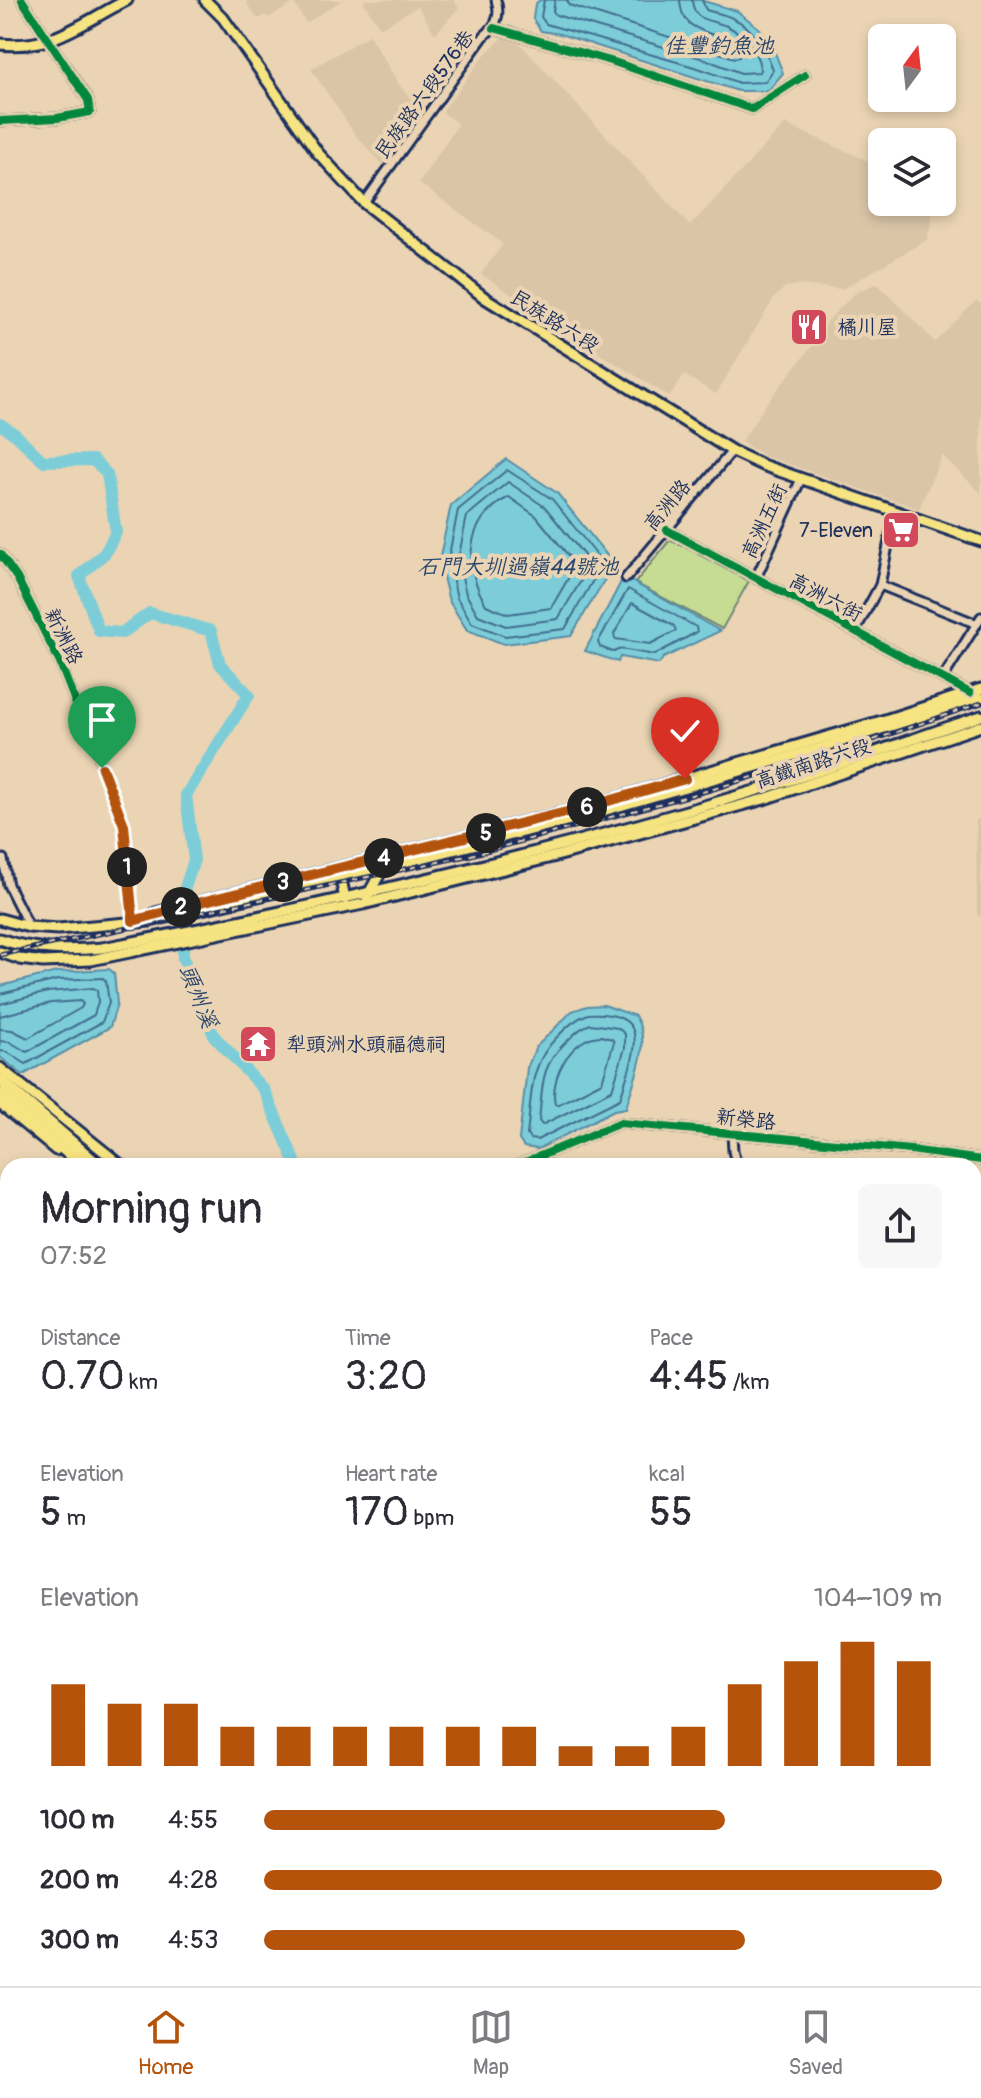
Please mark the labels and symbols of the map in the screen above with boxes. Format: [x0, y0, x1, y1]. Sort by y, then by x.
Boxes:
street label: 民族路六段576巷 [369, 24, 480, 164]
north arrow [868, 24, 956, 112]
water label: 佳豐釣魚池 [664, 32, 775, 60]
street label: 民族路六段 [506, 284, 604, 359]
restaurant icon: 橘川屋 [788, 306, 830, 348]
place label: 橘川屋 [837, 315, 897, 340]
street label: 高洲路 [639, 474, 697, 536]
street label: 高洲五街 [736, 480, 793, 563]
supermarket icon: 7-Eleven [880, 509, 922, 551]
place label: 7-Eleven [799, 518, 873, 543]
water label: 石門大圳過嶺44號池 [417, 553, 620, 581]
street label: 高洲六街 [785, 568, 867, 627]
street label: 新洲路 [39, 604, 89, 670]
pin [68, 686, 136, 768]
pin [651, 697, 719, 779]
street label: 高鐵南路六段 [752, 733, 874, 794]
pin: 6 [567, 787, 607, 827]
pin: 5 [466, 813, 506, 853]
pin: 4 [364, 838, 404, 878]
pin: 1 [107, 847, 147, 887]
pin: 3 [263, 862, 303, 902]
pin: 2 [161, 887, 201, 927]
water label: 頭州溪 [173, 961, 224, 1033]
temple icon: 犁頭洲水頭福德祠 [237, 1023, 279, 1065]
place label: 犁頭洲水頭福德祠 [286, 1032, 446, 1057]
street label: 新榮路 [715, 1104, 778, 1135]

